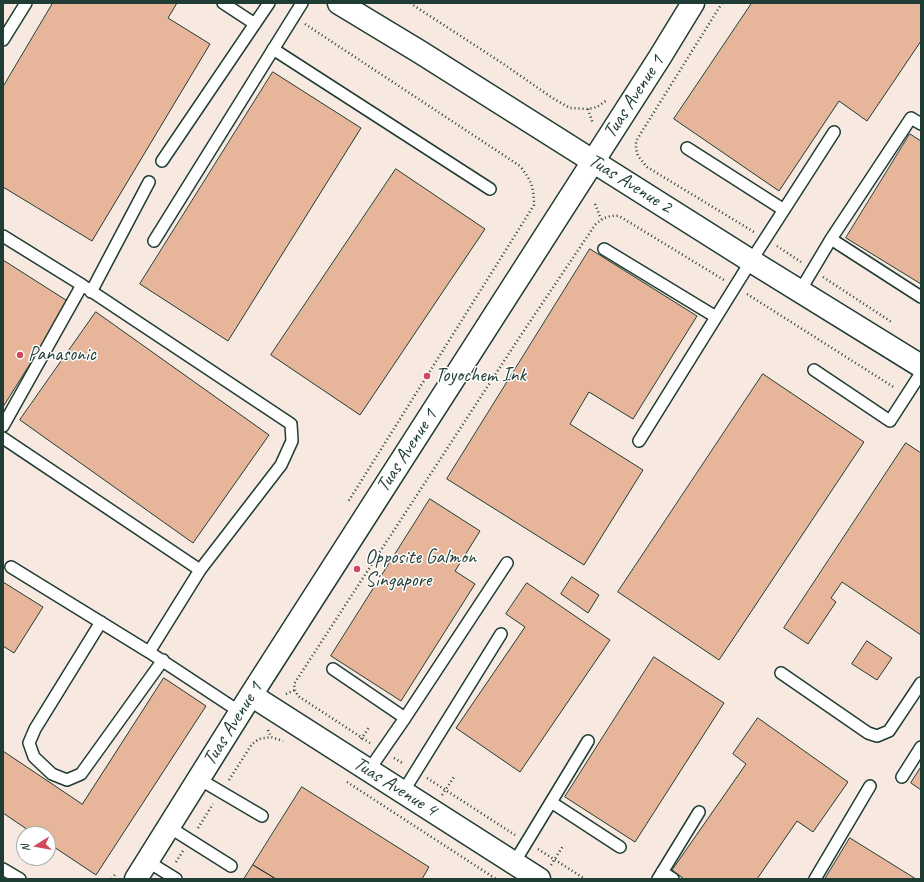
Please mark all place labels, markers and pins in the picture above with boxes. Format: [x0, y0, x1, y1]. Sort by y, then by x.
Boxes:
place label: Panasonic [28, 343, 96, 367]
marker: Panasonic [15, 350, 25, 360]
place label: Toyochem Ink [435, 364, 526, 388]
marker: Toyochem Ink [422, 371, 432, 381]
place label: Opposite Galmon Singapore [365, 546, 476, 593]
marker: Opposite Galmon Singapore [352, 564, 362, 574]

